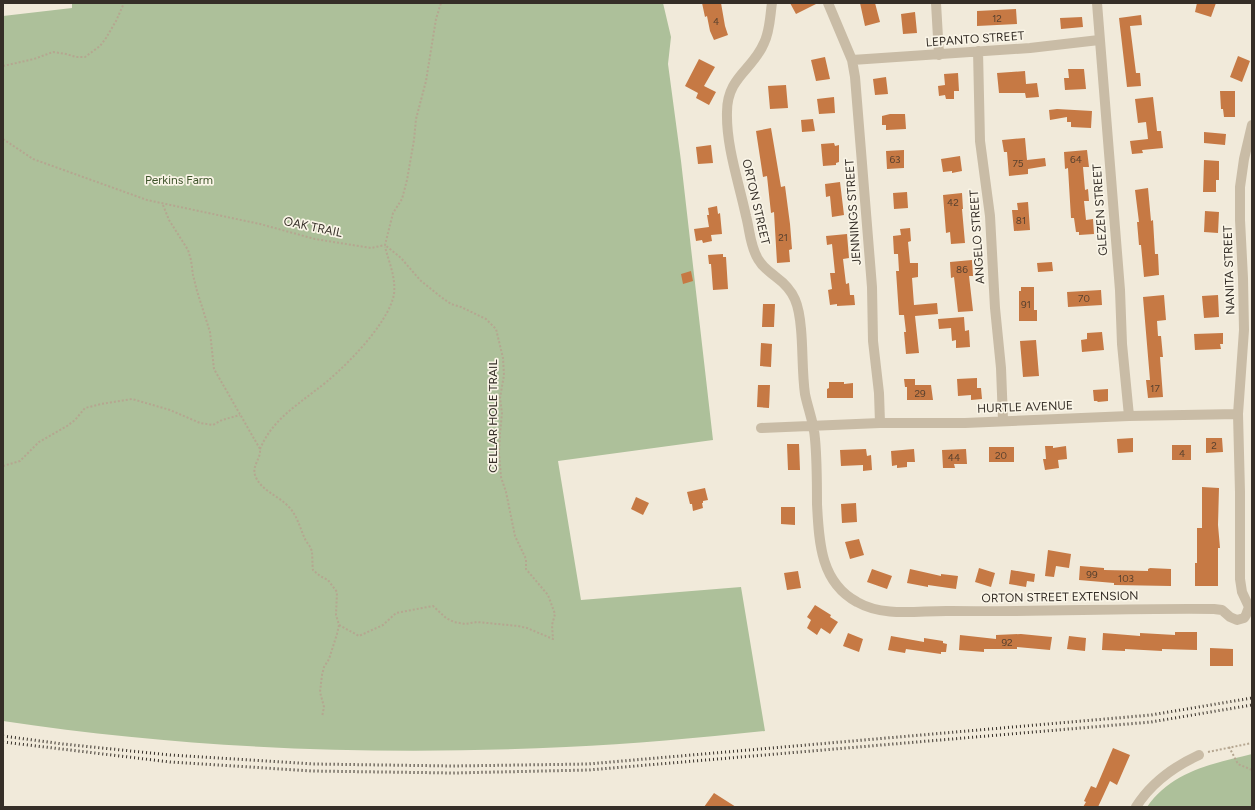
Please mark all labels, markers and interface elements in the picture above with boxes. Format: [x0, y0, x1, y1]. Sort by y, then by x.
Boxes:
house number: 12 [992, 12, 1002, 25]
house number: 4 [713, 15, 719, 28]
street label: LEPANTO STREET [925, 29, 1025, 49]
house number: 63 [889, 153, 901, 166]
house number: 64 [1070, 153, 1082, 166]
house number: 75 [1012, 157, 1024, 170]
street label: ORTON STREET [739, 158, 773, 246]
street label: JENNINGS STREET [842, 158, 864, 265]
street label: GLEZEN STREET [1090, 163, 1110, 256]
park label: Perkins Farm [145, 173, 213, 187]
street label: ANGELO STREET [967, 189, 987, 285]
house number: 42 [947, 196, 959, 209]
street label: OAK TRAIL [282, 214, 344, 240]
house number: 81 [1016, 214, 1026, 227]
street label: NANITA STREET [1220, 225, 1238, 315]
house number: 21 [778, 231, 788, 244]
house number: 86 [956, 263, 968, 276]
house number: 70 [1078, 292, 1090, 305]
house number: 91 [1021, 298, 1031, 311]
street label: CELLAR HOLE TRAIL [486, 359, 500, 473]
house number: 17 [1150, 382, 1160, 395]
house number: 29 [914, 387, 926, 400]
street label: HURTLE AVENUE [977, 398, 1073, 416]
house number: 2 [1211, 439, 1217, 452]
house number: 4 [1179, 447, 1185, 460]
house number: 20 [995, 449, 1007, 462]
house number: 44 [948, 451, 960, 464]
house number: 99 [1086, 568, 1098, 581]
house number: 103 [1118, 572, 1134, 585]
street label: ORTON STREET EXTENSION [981, 589, 1139, 605]
house number: 92 [1001, 636, 1013, 649]

